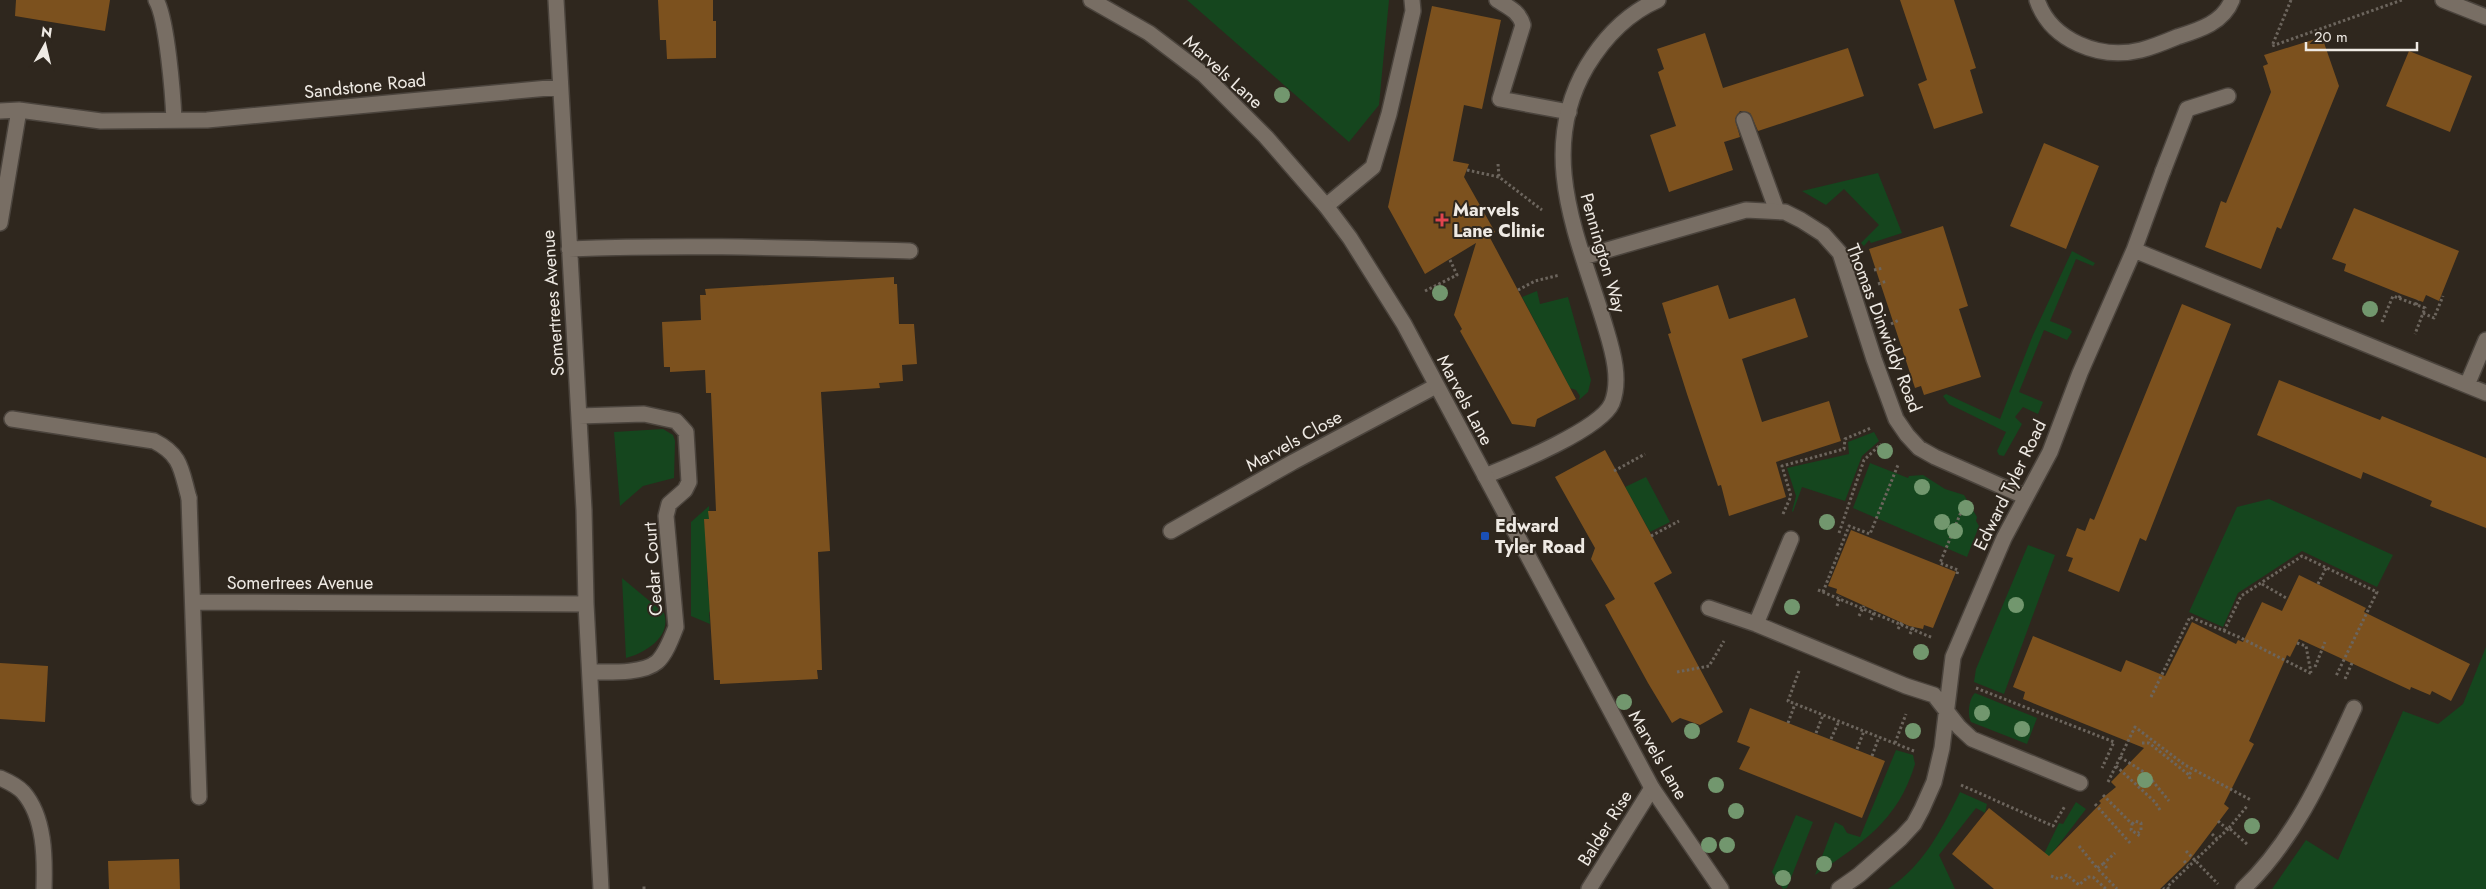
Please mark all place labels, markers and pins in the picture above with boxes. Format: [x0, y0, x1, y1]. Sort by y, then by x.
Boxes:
place label: Marvels Lane Clinic [1453, 197, 1545, 244]
marker: Marvels Lane Clinic [1435, 213, 1449, 227]
place label: Edward Tyler Road [1495, 513, 1585, 560]
marker: Edward Tyler Road [1479, 530, 1491, 542]

